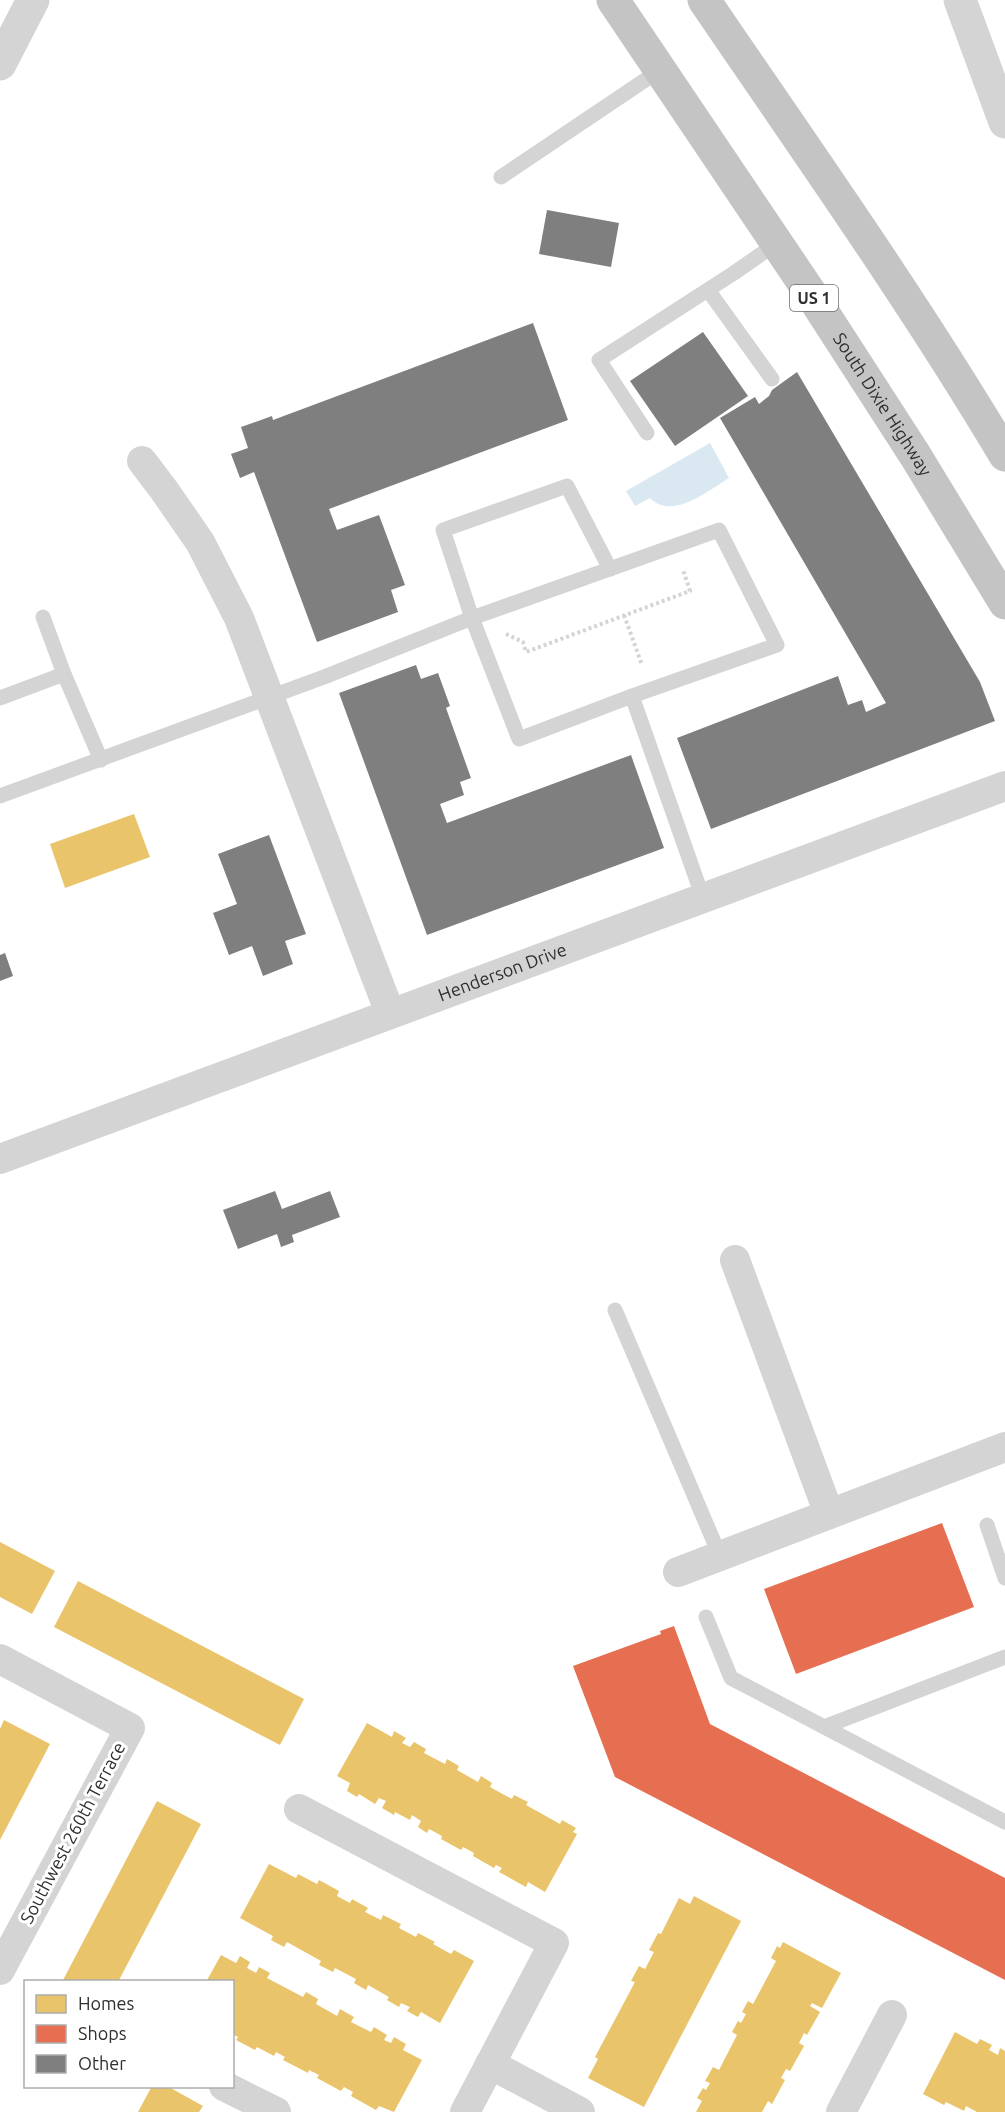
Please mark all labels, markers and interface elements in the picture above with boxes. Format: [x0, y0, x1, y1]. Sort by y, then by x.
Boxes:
road number: US 1 [790, 285, 838, 311]
street label: South Dixie Highway [830, 329, 936, 479]
street label: Henderson Drive [435, 939, 569, 1004]
street label: Southwest 260th Terrace [16, 1738, 129, 1927]
legend [24, 1980, 234, 2088]
text: Homes [78, 1993, 135, 2013]
text: Shops [78, 2023, 127, 2043]
text: Other [78, 2053, 126, 2073]

